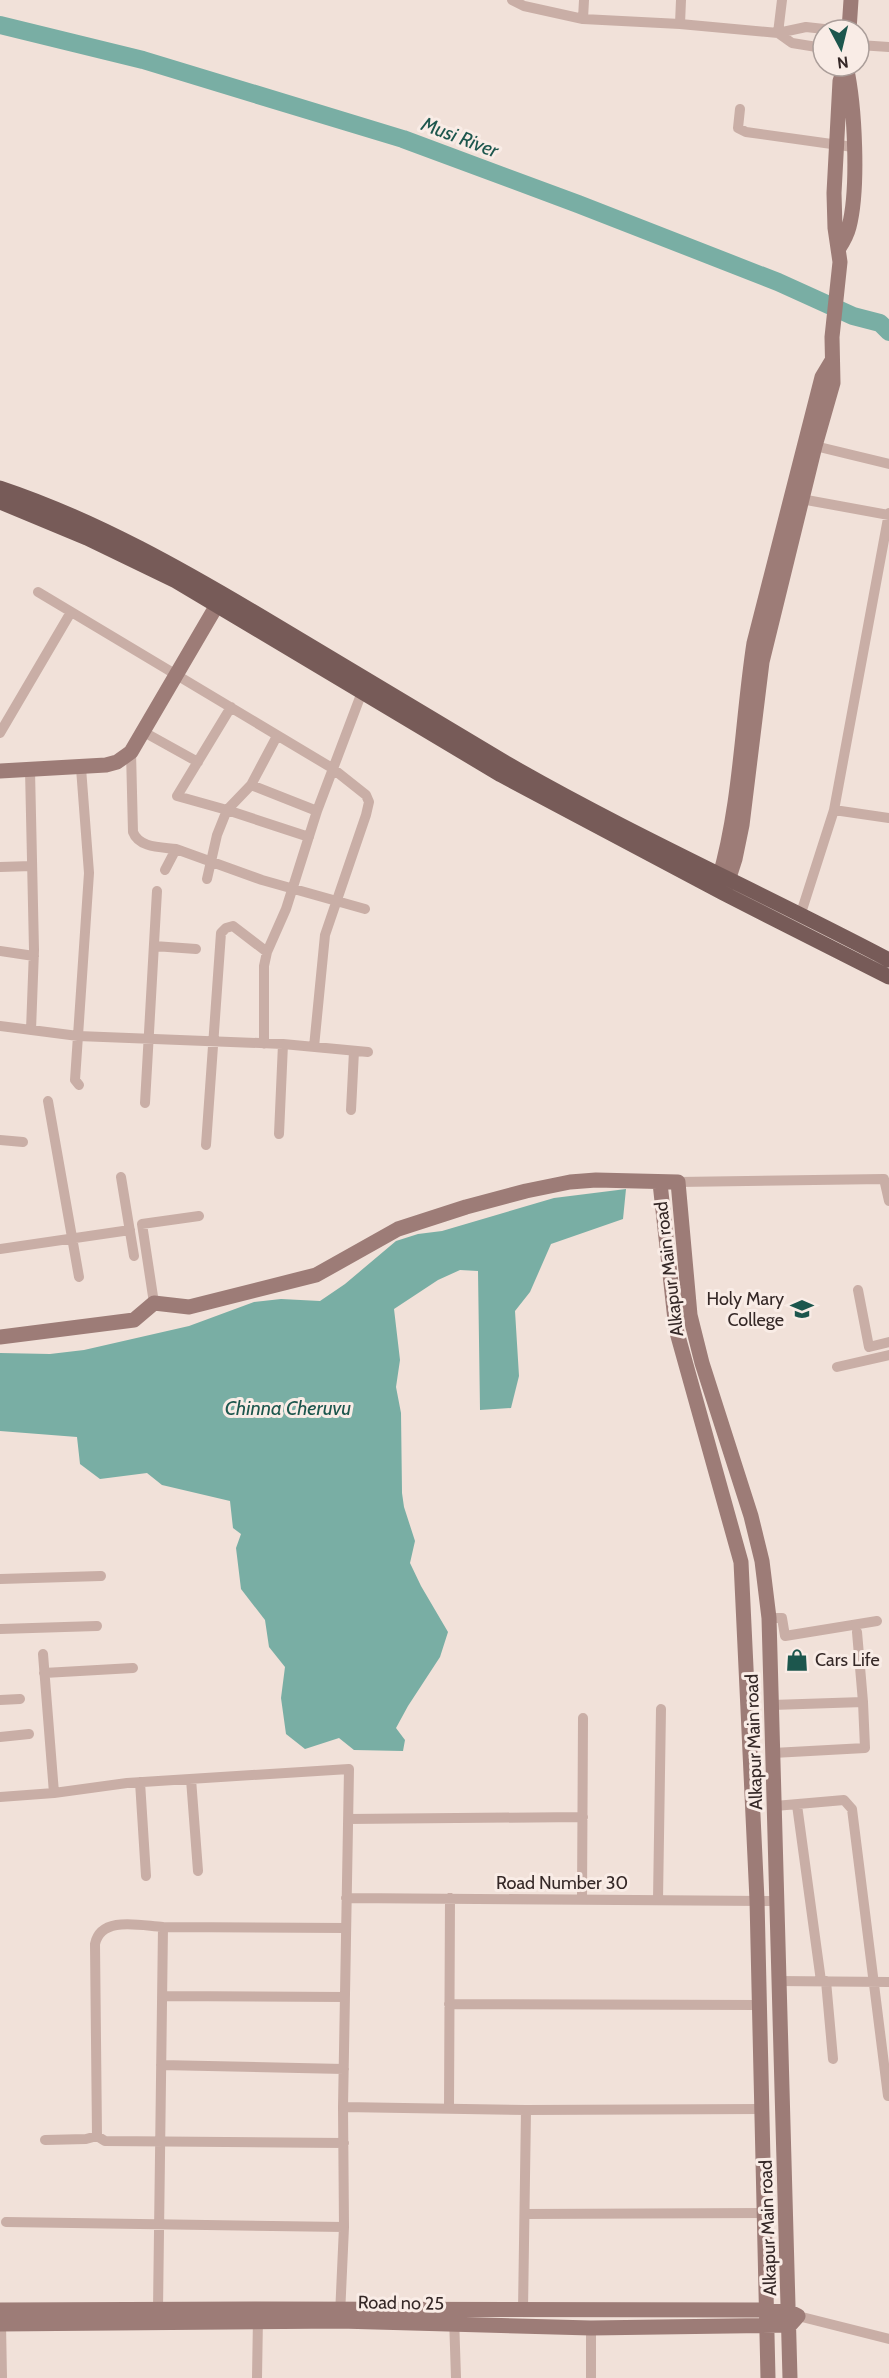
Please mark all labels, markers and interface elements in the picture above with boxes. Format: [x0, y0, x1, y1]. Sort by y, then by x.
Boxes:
north arrow [811, 18, 871, 78]
text: N [836, 52, 850, 73]
water label: Musi River [417, 111, 503, 163]
street label: Alkapur Main road [650, 1200, 688, 1338]
place label: Holy Mary College [706, 1288, 784, 1331]
school or university icon: Holy Mary College [789, 1296, 815, 1322]
water label: Chinna Cheruvu [225, 1396, 351, 1420]
shop icon: Cars Life [784, 1647, 810, 1673]
place label: Cars Life [815, 1649, 880, 1671]
street label: Alkapur Main road [741, 1674, 767, 1810]
street label: Road Number 30 [496, 1872, 628, 1894]
street label: Alkapur Main road [755, 2160, 781, 2296]
street label: Road no 25 [358, 2291, 444, 2315]

